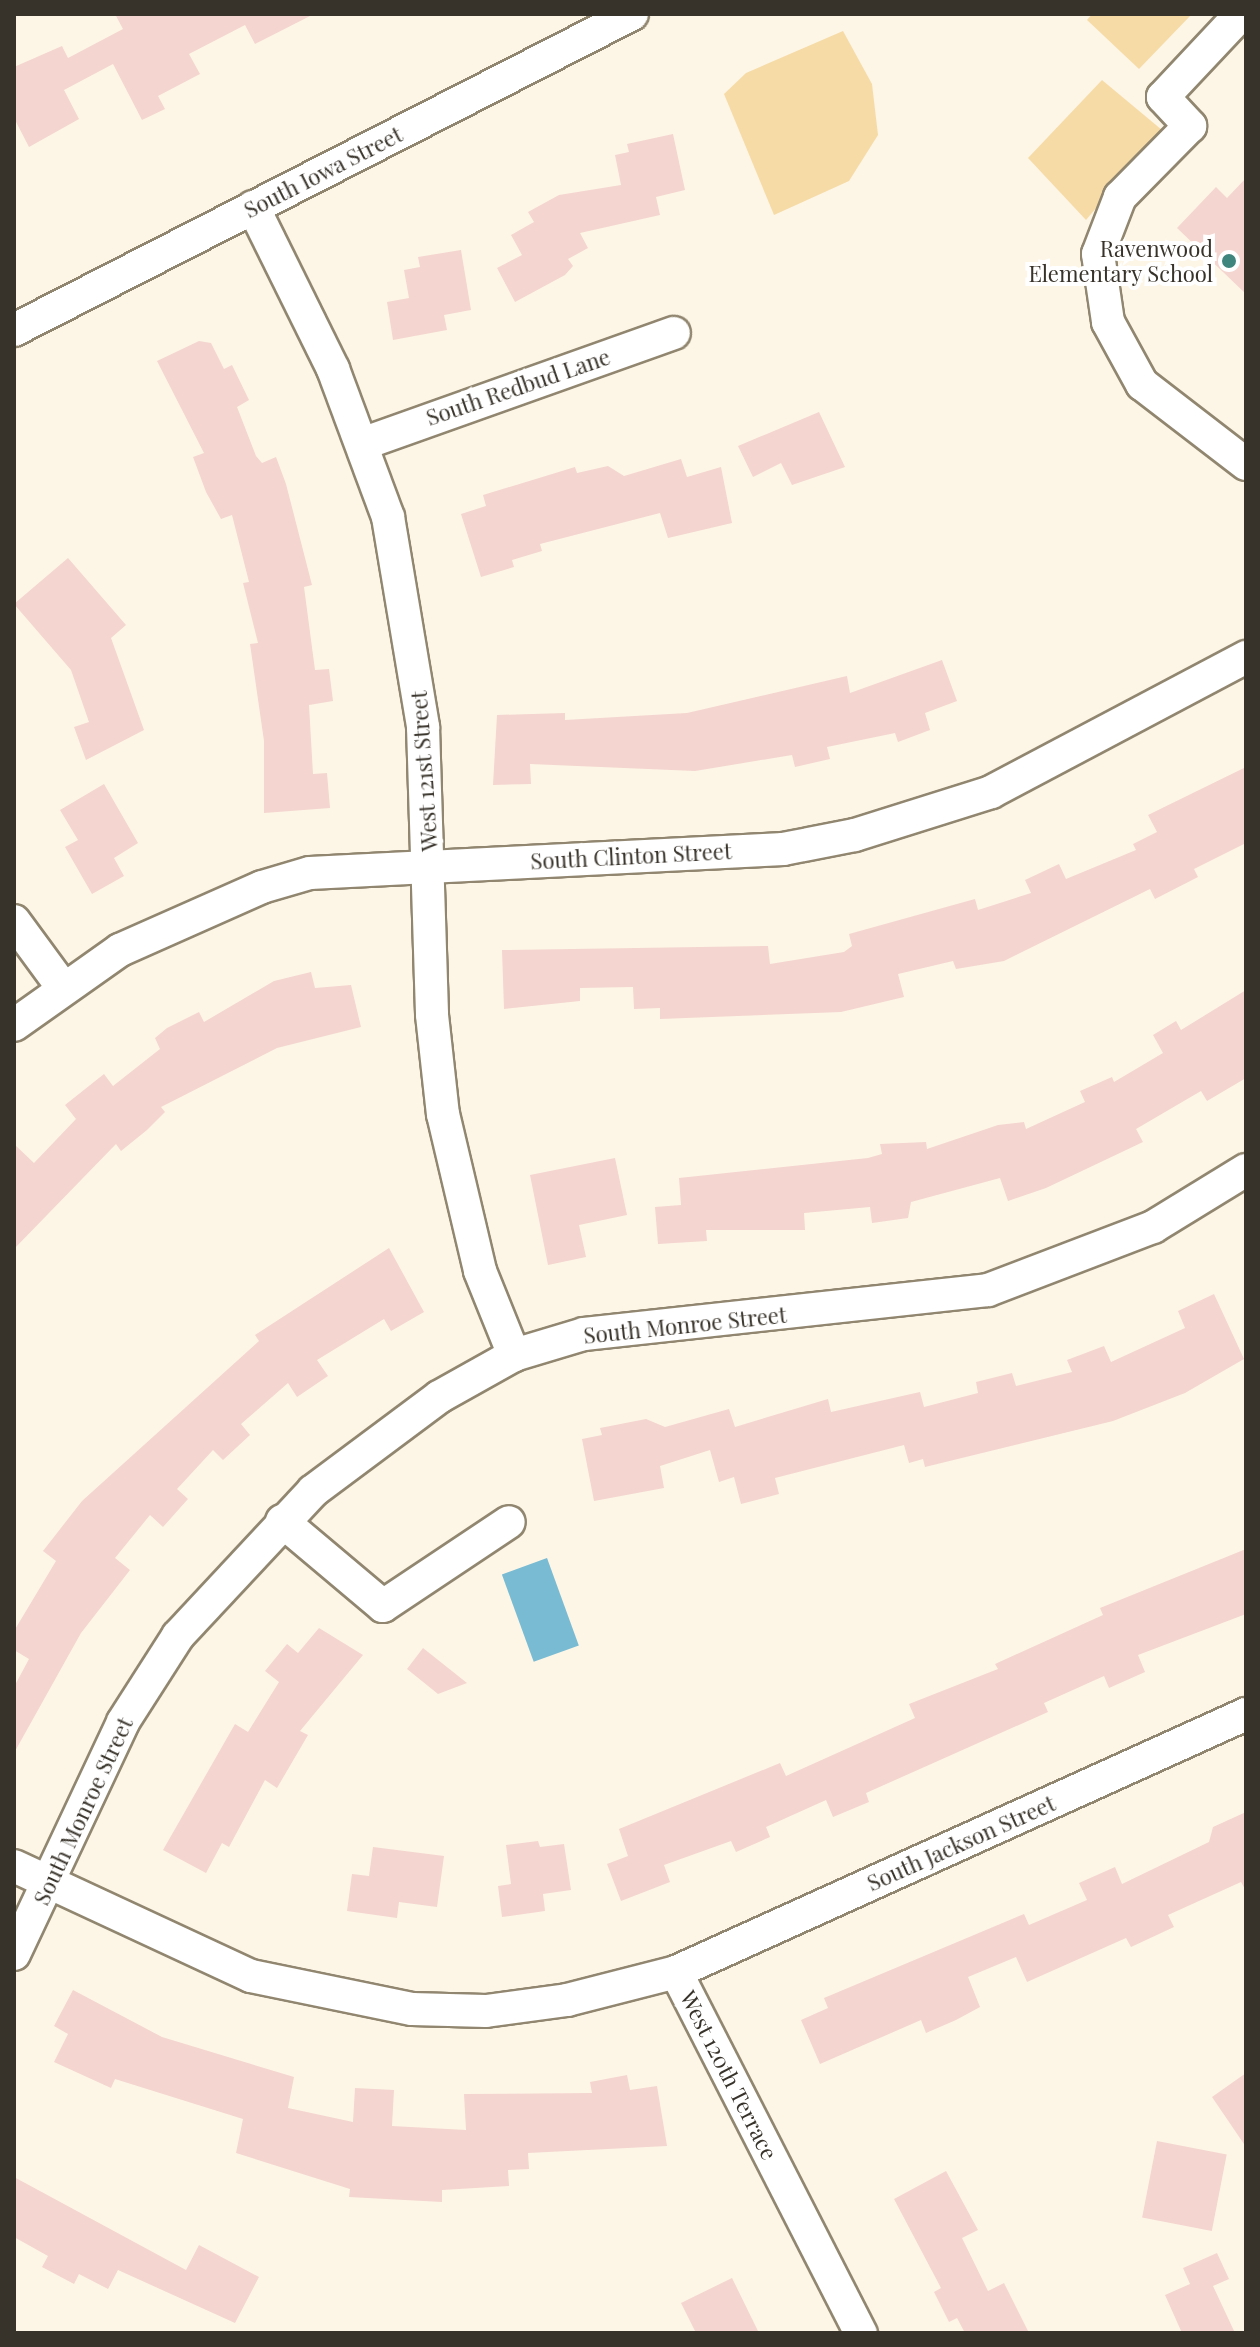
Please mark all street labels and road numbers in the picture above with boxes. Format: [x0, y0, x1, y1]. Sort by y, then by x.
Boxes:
street label: South Iowa Street [239, 121, 407, 223]
street label: South Redbud Lane [423, 343, 613, 431]
street label: West 121st Street [405, 689, 443, 853]
street label: South Clinton Street [530, 838, 732, 874]
street label: South Monroe Street [582, 1301, 788, 1349]
street label: South Monroe Street [28, 1713, 138, 1909]
street label: South Jackson Street [863, 1790, 1059, 1896]
street label: West 120th Terrace [675, 1986, 783, 2164]

